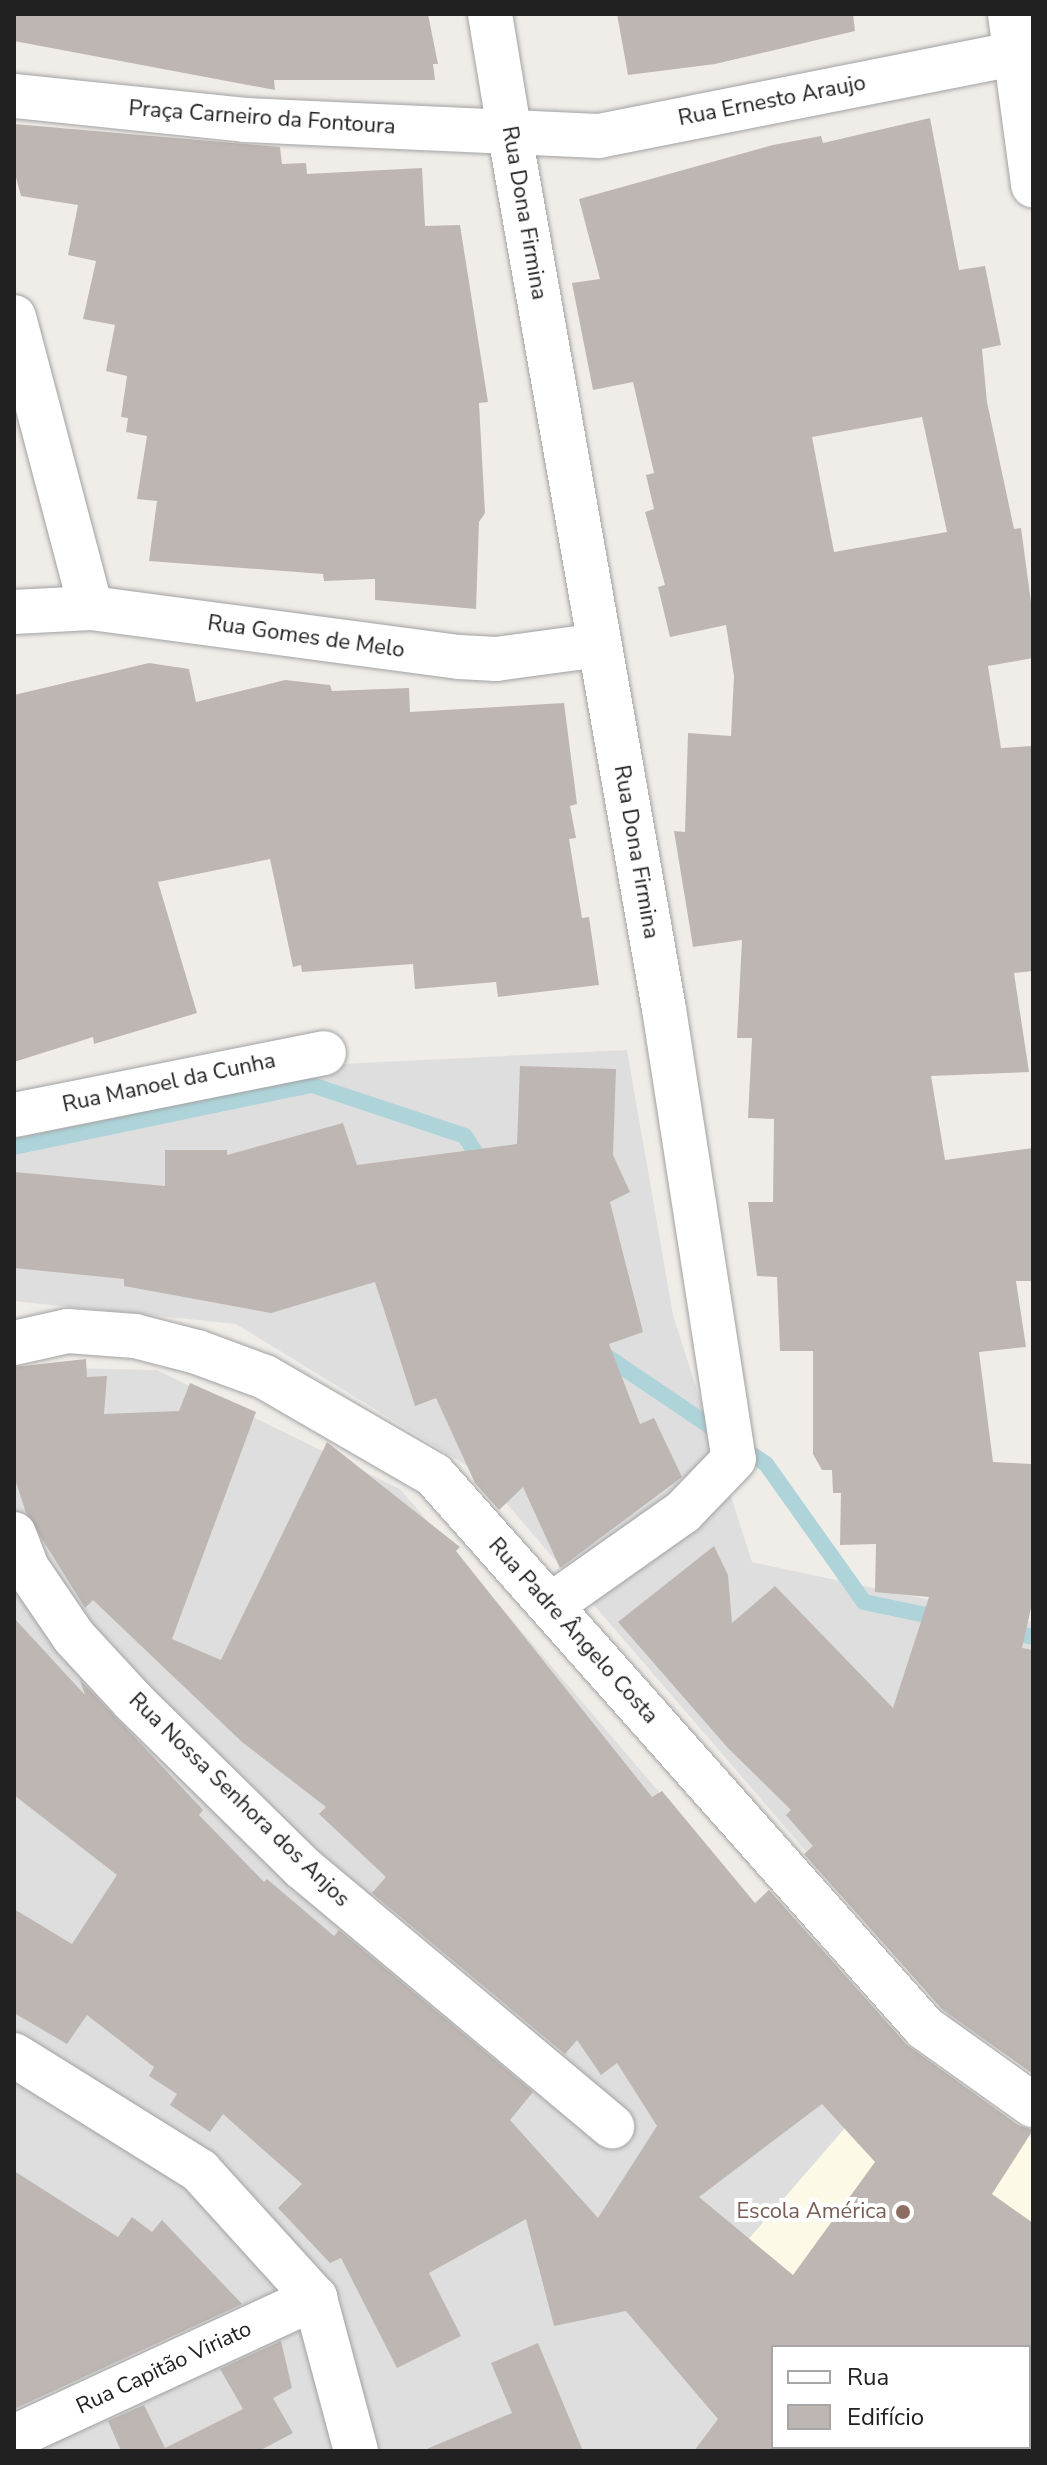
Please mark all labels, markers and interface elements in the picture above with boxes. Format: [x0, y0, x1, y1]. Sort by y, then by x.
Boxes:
street label: Rua Ernesto Araujo [676, 70, 868, 132]
street label: Praça Carneiro da Fontoura [128, 96, 396, 140]
street label: Rua Dona Firmina [496, 124, 552, 302]
street label: Rua Gomes de Melo [206, 610, 406, 664]
street label: Rua Dona Firmina [608, 763, 664, 941]
street label: Rua Manoel da Cunha [60, 1048, 278, 1118]
street label: Rua Padre Ângelo Costa [483, 1533, 663, 1729]
street label: Rua Nossa Senhora dos Anjos [123, 1687, 355, 1913]
place label: Escola América [736, 2199, 887, 2225]
marker: Escola América [894, 2203, 912, 2221]
street label: Rua Capitão Viriato [72, 2316, 256, 2420]
legend [771, 2345, 1031, 2449]
text: Rua [847, 2361, 889, 2393]
text: Edifício [847, 2401, 924, 2433]

